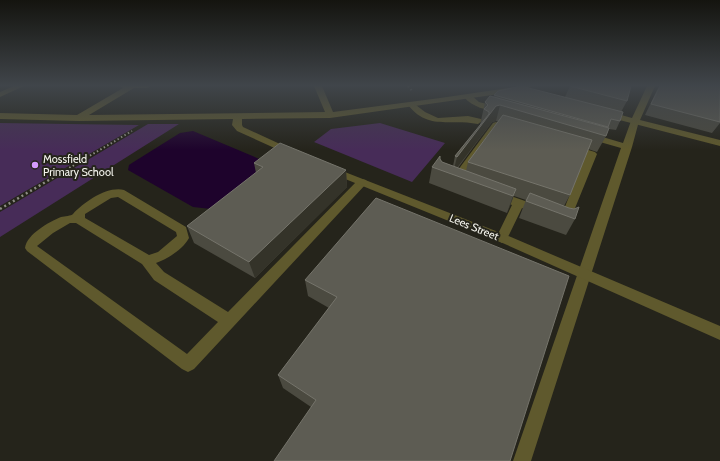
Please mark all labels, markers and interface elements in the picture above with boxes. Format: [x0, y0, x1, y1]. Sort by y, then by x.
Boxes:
place label: Mossfield Primary School [43, 152, 114, 179]
marker: Mossfield Primary School [30, 160, 40, 170]
street label: Lees Street [447, 211, 501, 243]

